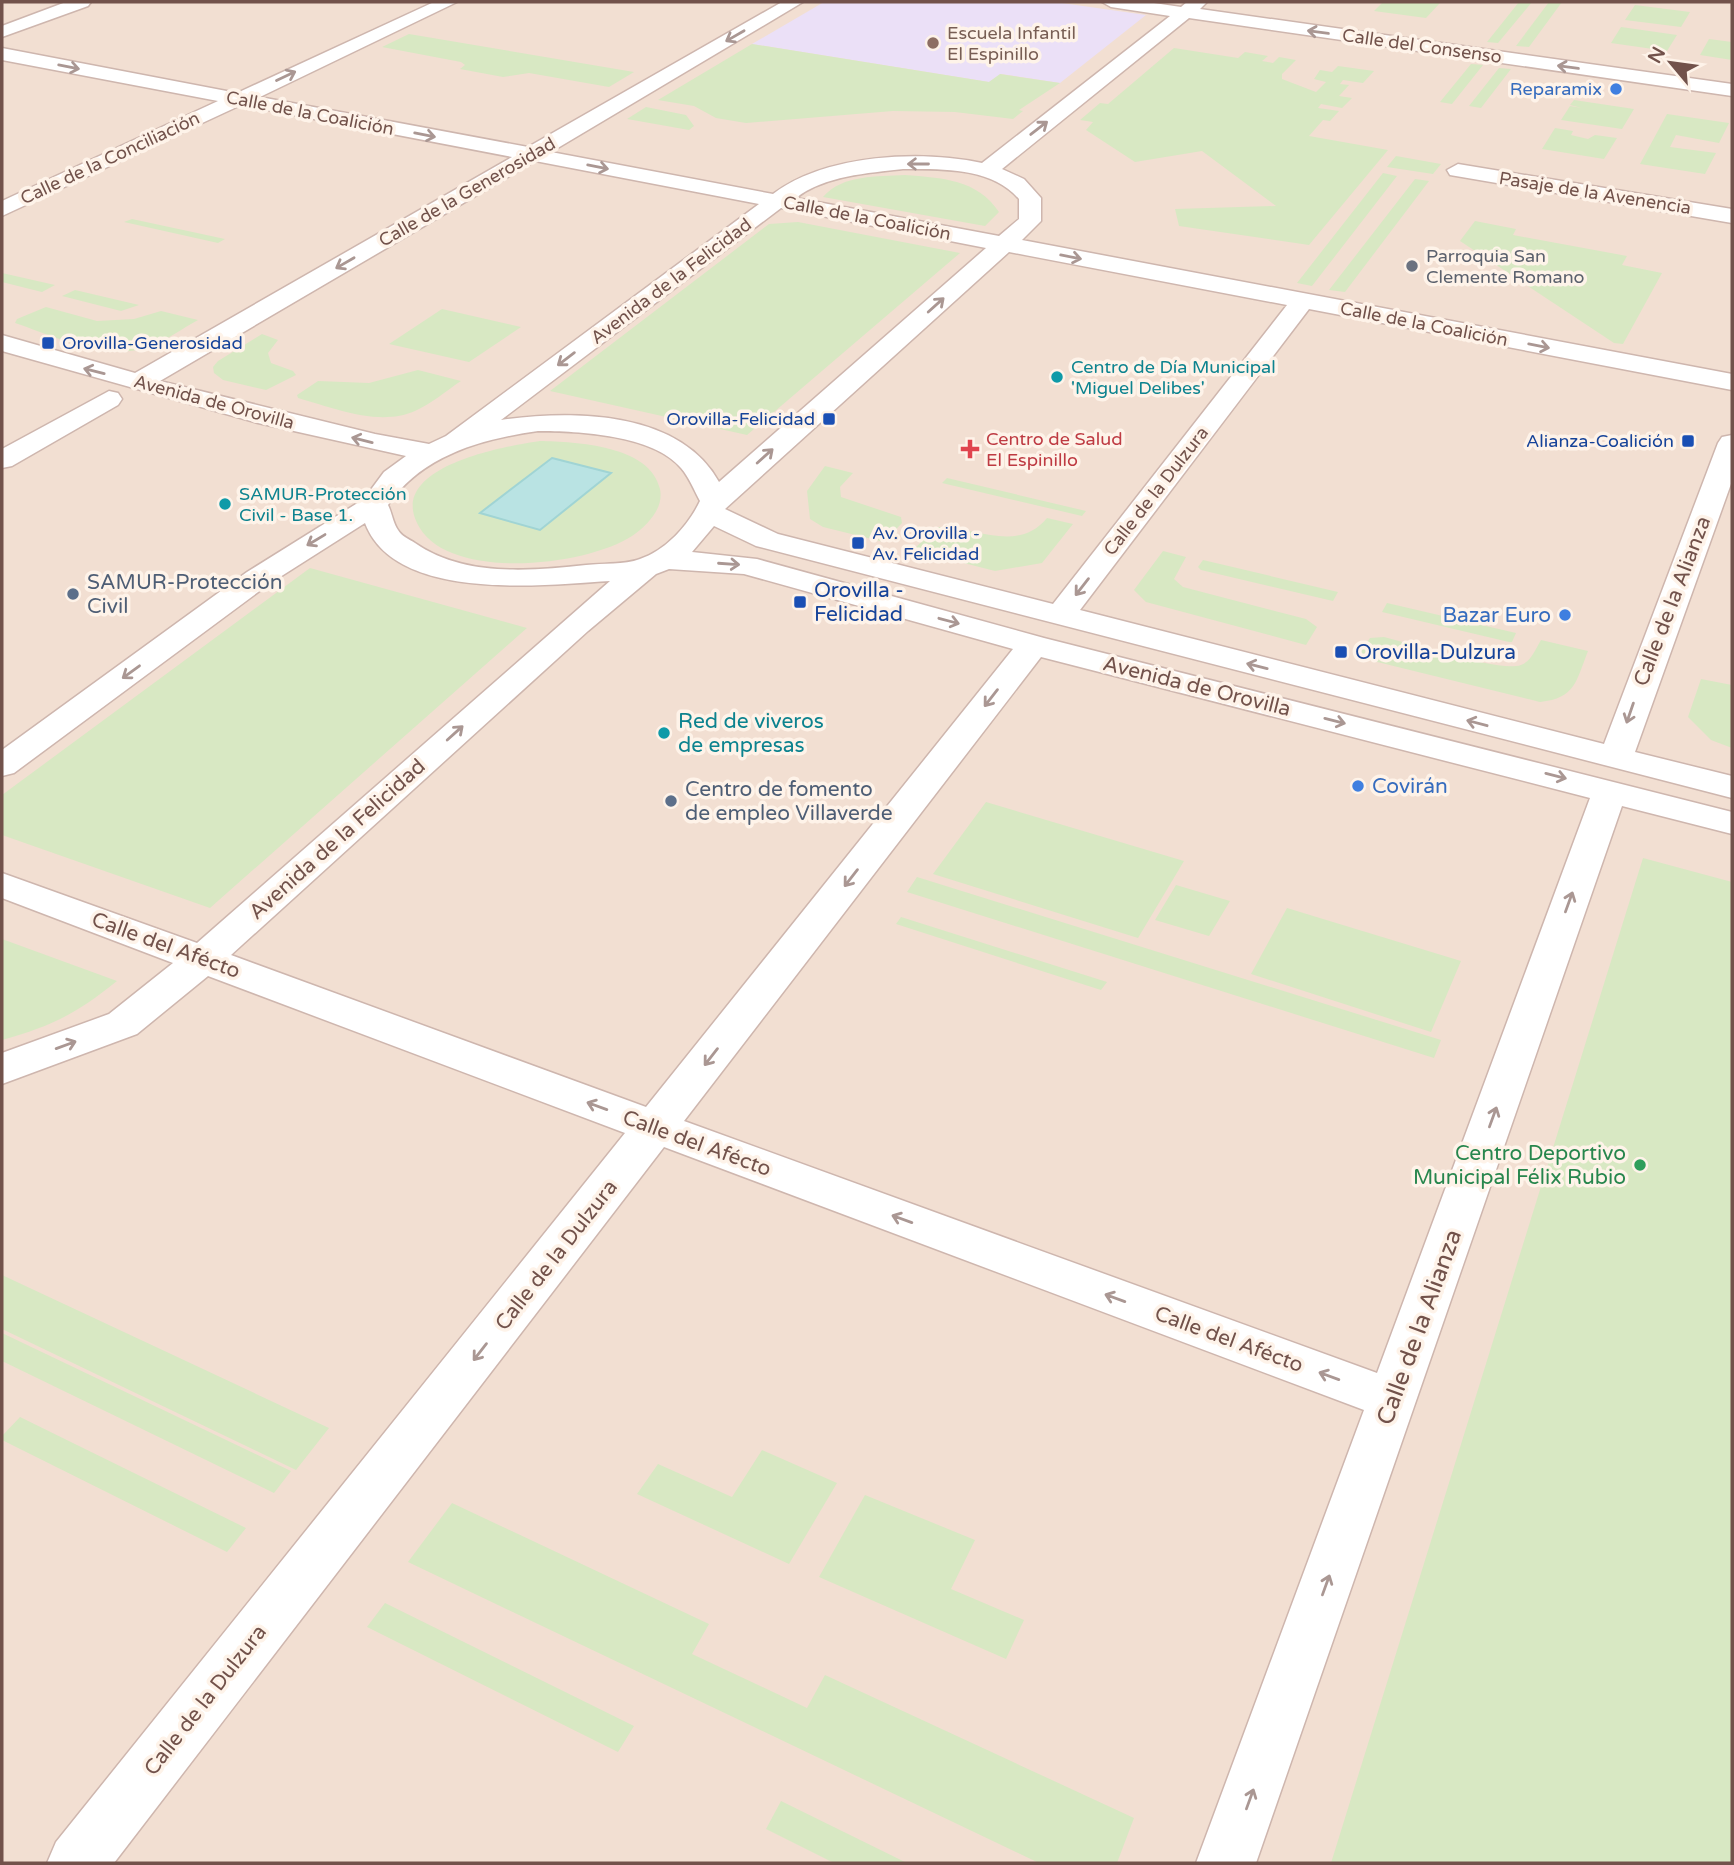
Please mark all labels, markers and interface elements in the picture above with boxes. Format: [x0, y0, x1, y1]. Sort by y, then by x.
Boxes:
place label: Escuela Infantil El Espinillo [947, 22, 1076, 65]
street label: Calle del Consenso [1341, 24, 1503, 68]
one-way arrow [1307, 25, 1330, 38]
north arrow [1636, 28, 1706, 98]
one-way arrow [726, 29, 746, 43]
marker: Escuela Infantil El Espinillo [925, 35, 941, 51]
text: N [1644, 43, 1670, 67]
one-way arrow [1557, 60, 1580, 73]
one-way arrow [57, 61, 80, 74]
one-way arrow [275, 69, 296, 83]
place label: Reparamix [1510, 78, 1602, 100]
marker: Reparamix [1608, 81, 1624, 97]
street label: Calle de la Coalición [224, 86, 396, 140]
street label: Calle de la Conciliación [17, 107, 203, 209]
one-way arrow [1030, 121, 1048, 136]
one-way arrow [413, 128, 436, 142]
street label: Calle de la Generosidad [375, 132, 559, 252]
one-way arrow [907, 157, 930, 171]
one-way arrow [586, 161, 609, 175]
street label: Pasaje de la Avenencia [1497, 167, 1693, 219]
street label: Calle de la Coalición [781, 191, 953, 245]
street label: Avenida de la Felicidad [586, 213, 756, 349]
place label: Parroquia San Clemente Romano [1426, 245, 1585, 288]
one-way arrow [1059, 251, 1082, 264]
one-way arrow [335, 256, 355, 270]
marker: Parroquia San Clemente Romano [1404, 258, 1420, 274]
one-way arrow [927, 297, 945, 313]
street label: Calle de la Coalición [1338, 297, 1510, 351]
place label: Orovilla-Generosidad [62, 332, 243, 354]
marker: Orovilla-Generosidad [40, 335, 56, 351]
one-way arrow [1527, 339, 1550, 353]
one-way arrow [556, 351, 575, 366]
place label: Centro de Día Municipal 'Miguel Delibes' [1071, 356, 1276, 399]
one-way arrow [83, 363, 105, 376]
marker: Centro de Día Municipal 'Miguel Delibes' [1049, 369, 1065, 385]
street label: Avenida de Orovilla [131, 370, 297, 434]
place label: Orovilla-Felicidad [666, 408, 815, 430]
marker: Orovilla-Felicidad [821, 411, 837, 427]
street label: Calle de la Dulzura [1099, 422, 1213, 560]
place label: Centro de Salud El Espinillo [986, 428, 1123, 471]
place label: Alianza-Coalición [1526, 430, 1674, 452]
one-way arrow [351, 433, 374, 446]
marker: Alianza-Coalición [1680, 433, 1696, 449]
marker: Centro de Salud El Espinillo [960, 439, 980, 459]
one-way arrow [756, 448, 774, 464]
place label: SAMUR-Protección Civil - Base 1. [239, 483, 407, 526]
marker: SAMUR-Protección Civil - Base 1. [217, 496, 233, 512]
street label: Calle de la Alianza [1629, 513, 1716, 690]
place label: Av. Orovilla - Av. Felicidad [872, 522, 980, 565]
one-way arrow [306, 533, 326, 547]
marker: Av. Orovilla - Av. Felicidad [850, 535, 866, 551]
one-way arrow [717, 557, 740, 570]
place label: SAMUR-Protección Civil [87, 570, 283, 619]
place label: Orovilla - Felicidad [814, 578, 904, 627]
one-way arrow [1074, 578, 1089, 596]
marker: SAMUR-Protección Civil [65, 586, 81, 602]
marker: Orovilla - Felicidad [792, 594, 808, 610]
place label: Bazar Euro [1442, 603, 1551, 628]
marker: Bazar Euro [1557, 607, 1573, 623]
one-way arrow [937, 615, 960, 628]
place label: Orovilla-Dulzura [1355, 640, 1516, 665]
marker: Orovilla-Dulzura [1333, 644, 1349, 660]
street label: Avenida de Orovilla [1100, 651, 1293, 722]
one-way arrow [1246, 659, 1269, 672]
one-way arrow [122, 665, 141, 680]
one-way arrow [983, 689, 998, 707]
one-way arrow [1623, 702, 1635, 724]
place label: Red de viveros de empresas [678, 709, 824, 758]
one-way arrow [1323, 715, 1346, 728]
one-way arrow [1467, 716, 1489, 729]
one-way arrow [446, 725, 463, 742]
marker: Red de viveros de empresas [656, 725, 672, 741]
street label: Avenida de la Felicidad [244, 754, 431, 925]
one-way arrow [1544, 770, 1567, 783]
place label: Covirán [1372, 774, 1448, 799]
place label: Centro de fomento de empleo Villaverde [685, 777, 893, 826]
marker: Covirán [1350, 778, 1366, 794]
marker: Centro de fomento de empleo Villaverde [663, 793, 679, 809]
one-way arrow [843, 868, 858, 886]
one-way arrow [1564, 892, 1576, 914]
street label: Calle del Afécto [88, 907, 244, 984]
one-way arrow [54, 1038, 76, 1050]
one-way arrow [703, 1048, 718, 1066]
one-way arrow [586, 1099, 608, 1111]
street label: Calle del Afécto [619, 1105, 775, 1182]
one-way arrow [1487, 1106, 1500, 1128]
place label: Centro Deportivo Municipal Félix Rubio [1413, 1141, 1626, 1190]
marker: Centro Deportivo Municipal Félix Rubio [1632, 1157, 1648, 1173]
street label: Calle de la Dulzura [490, 1175, 623, 1336]
one-way arrow [891, 1212, 913, 1224]
street label: Calle de la Alianza [1371, 1225, 1468, 1429]
one-way arrow [1105, 1290, 1127, 1303]
street label: Calle del Afécto [1151, 1301, 1307, 1378]
one-way arrow [473, 1342, 488, 1361]
one-way arrow [1318, 1369, 1340, 1381]
one-way arrow [1321, 1575, 1334, 1597]
street label: Calle de la Dulzura [139, 1620, 272, 1781]
one-way arrow [1244, 1789, 1257, 1811]

